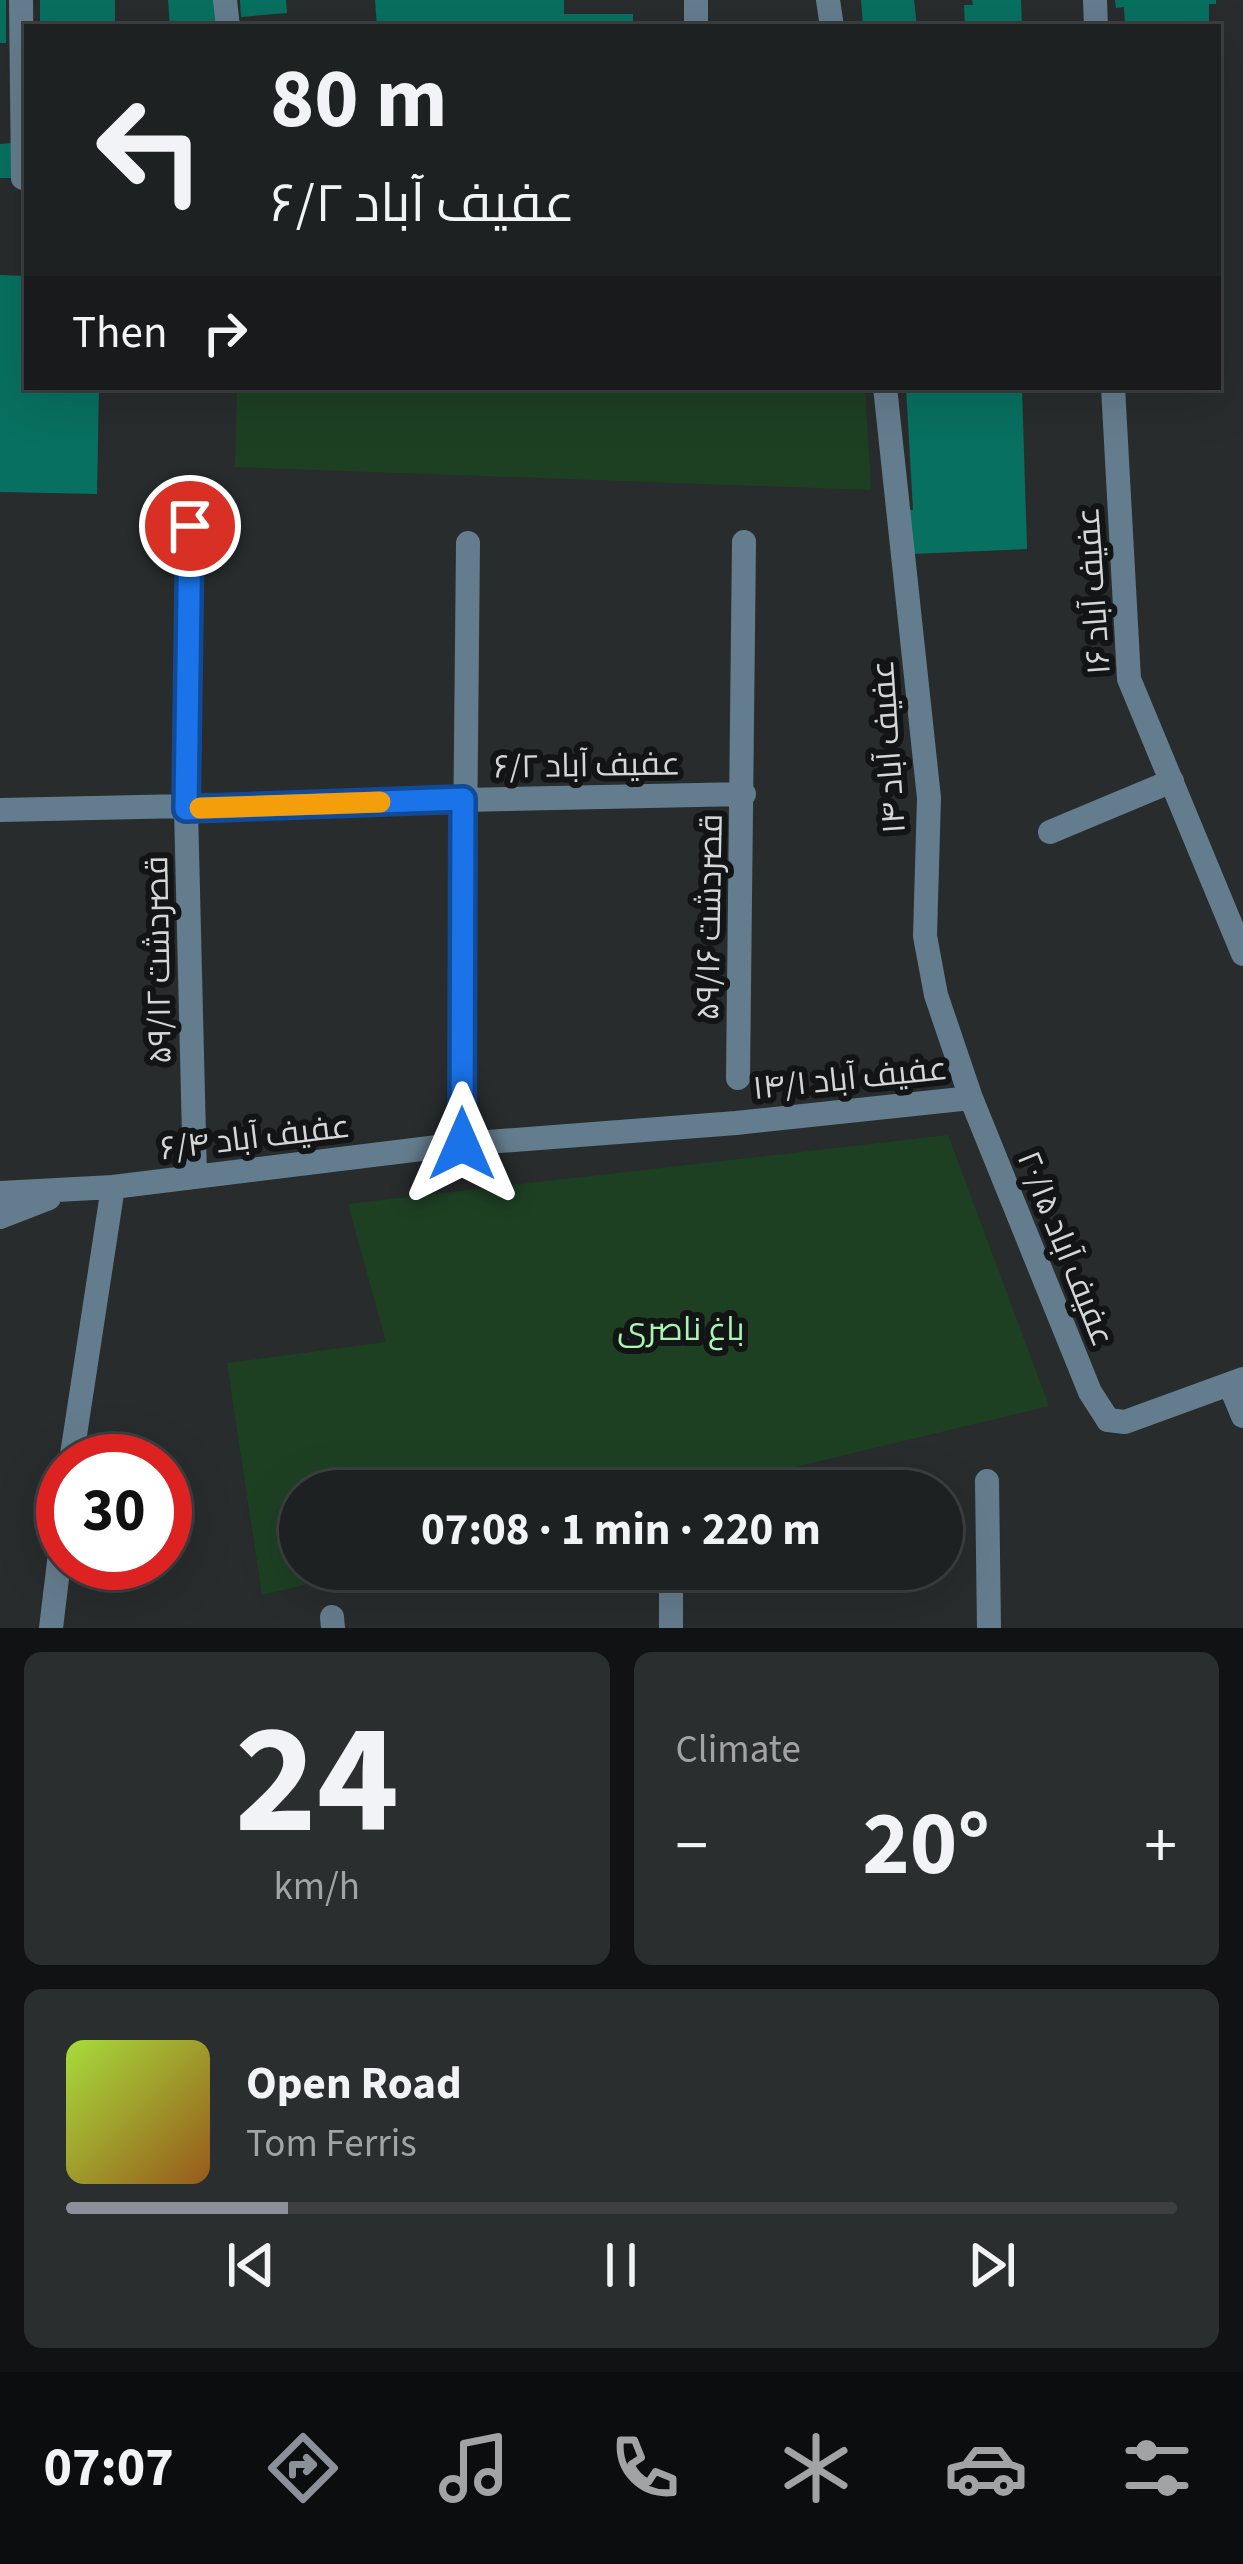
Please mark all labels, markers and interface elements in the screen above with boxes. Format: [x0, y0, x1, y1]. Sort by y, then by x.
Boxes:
text: 80 m [270, 40, 448, 160]
icon: left [72, 72, 228, 228]
text: عفیف آباد ۶/۲ [270, 166, 575, 243]
icon: right [192, 300, 258, 366]
text: Then [72, 301, 168, 365]
pin [139, 475, 241, 577]
icon: arrive [157, 493, 223, 559]
street label: عفیف آباد ۱۶ [1064, 506, 1123, 676]
street label: عفیف آباد ۱۴ [859, 659, 918, 835]
street label: عفیف آباد ۶/۲ [493, 740, 681, 791]
street label: ۵۹/۱۶ قصردشت [684, 813, 735, 1021]
street label: ۵۹/۱۲ قصردشت [133, 856, 184, 1064]
street label: عفیف آباد ۱۴/۱ [750, 1045, 950, 1112]
position arrow [399, 1081, 525, 1207]
street label: عفیف آباد ۶/۴ [158, 1103, 353, 1172]
street label: عفیف آباد ۲۰/۱۵ [1005, 1144, 1126, 1353]
park label: باغ ناصری [617, 1306, 745, 1353]
speed limit sign: 30 [36, 1434, 192, 1590]
text: 07:08 · 1 min · 220 m [421, 1498, 821, 1562]
text: 24 [234, 1670, 399, 1892]
text: Climate [676, 1722, 801, 1778]
text: 20° [862, 1781, 990, 1909]
text: − [676, 1799, 708, 1893]
text: + [1144, 1799, 1177, 1893]
text: km/h [273, 1859, 360, 1915]
text: Open Road [246, 2052, 462, 2116]
text: Tom Ferris [246, 2116, 417, 2172]
icon: previous [218, 2232, 284, 2298]
icon: pause [588, 2232, 654, 2298]
icon: next [959, 2232, 1025, 2298]
icon: directions [261, 2426, 345, 2510]
icon: music [432, 2426, 516, 2510]
icon: phone [603, 2426, 687, 2510]
icon: climate [774, 2426, 858, 2510]
icon: car [944, 2426, 1028, 2510]
icon: filters [1115, 2426, 1199, 2510]
text: 07:07 [43, 2430, 174, 2507]

